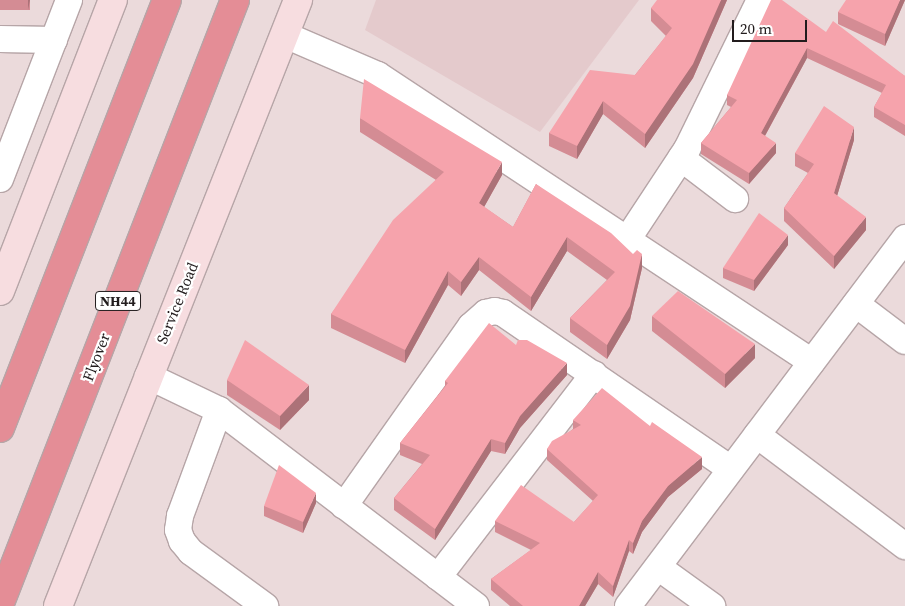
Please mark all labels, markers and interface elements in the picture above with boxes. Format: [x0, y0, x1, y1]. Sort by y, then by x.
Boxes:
scale bar [735, 10, 810, 42]
text: 20 m [740, 18, 772, 39]
street label: Service Road [152, 260, 202, 346]
road number: NH44 [94, 290, 142, 312]
street label: Flyover [79, 330, 113, 384]

